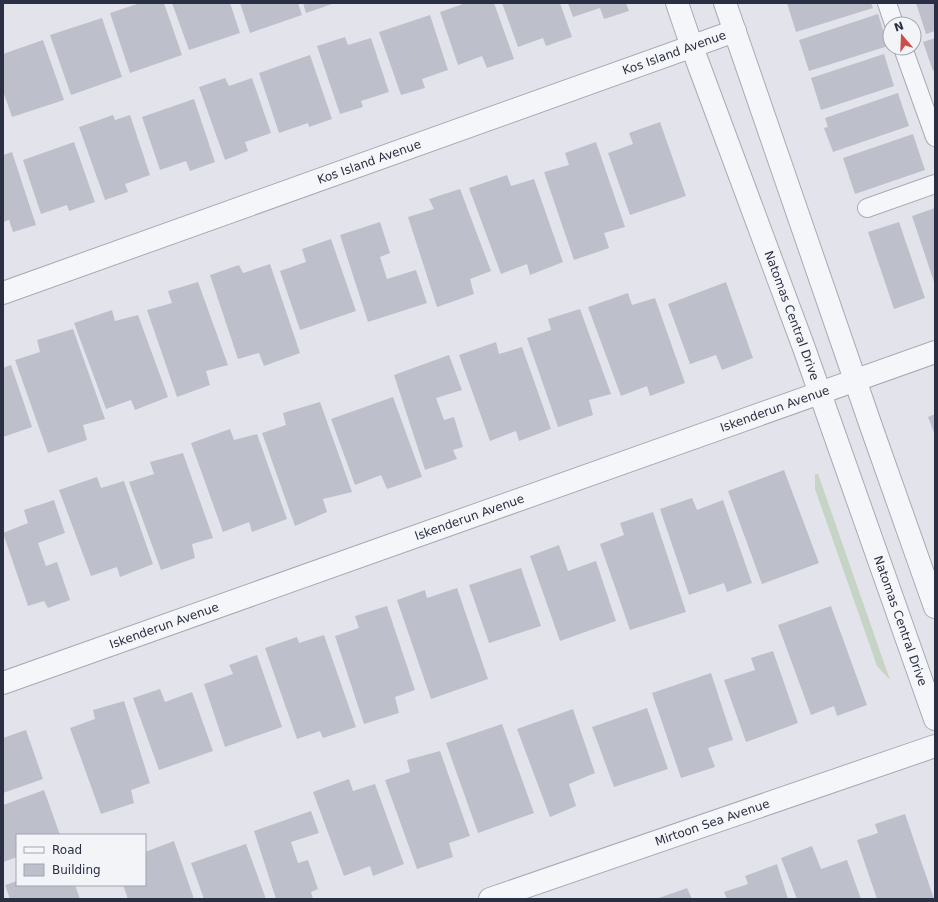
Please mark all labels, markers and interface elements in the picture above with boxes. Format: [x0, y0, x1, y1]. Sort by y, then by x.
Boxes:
north arrow [882, 16, 922, 56]
text: N [892, 19, 905, 35]
street label: Kos Island Avenue [621, 28, 728, 78]
street label: Kos Island Avenue [316, 137, 423, 187]
street label: Natomas Central Drive [761, 249, 822, 382]
street label: Iskenderun Avenue [718, 383, 831, 435]
street label: Iskenderun Avenue [413, 492, 526, 543]
street label: Natomas Central Drive [871, 554, 930, 688]
street label: Iskenderun Avenue [108, 600, 221, 652]
street label: Mirtoon Sea Avenue [653, 796, 771, 849]
legend [16, 834, 146, 886]
text: Road [52, 843, 82, 857]
text: Building [52, 863, 101, 877]

